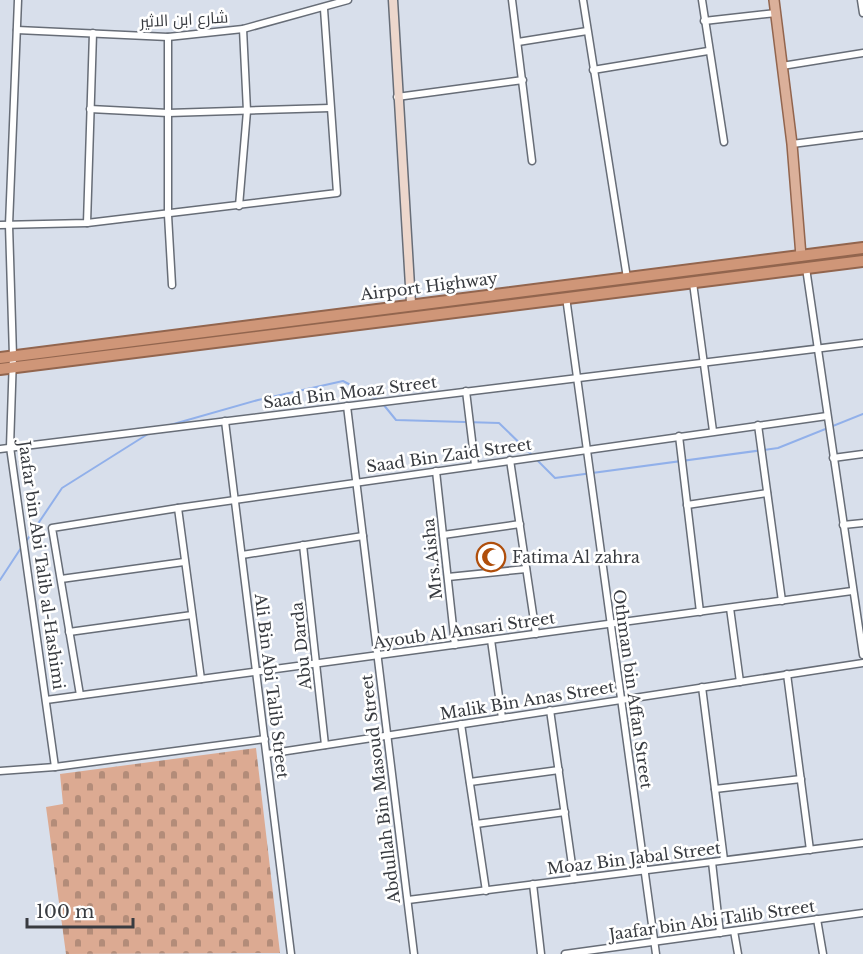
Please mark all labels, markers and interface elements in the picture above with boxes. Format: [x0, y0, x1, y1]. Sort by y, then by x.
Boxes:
street label: شارع ابن الاثير [138, 7, 229, 33]
street label: Airport Highway [358, 268, 499, 304]
street label: Saad Bin Moaz Street [262, 371, 438, 413]
street label: Saad Bin Zaid Street [365, 433, 533, 477]
street label: Jaafar bin Abi Talib al-Hashimi [14, 437, 69, 691]
street label: Mrs.Aisha [418, 517, 446, 601]
mosque icon: Fatima Al zahra [475, 541, 507, 573]
place label: Fatima Al zahra [512, 547, 640, 567]
street label: Othman bin Affan Street [609, 588, 657, 790]
street label: Ali Bin Abi Talib Street [251, 591, 293, 780]
street label: Abu Darda [286, 601, 316, 692]
street label: Ayoub Al Ansari Street [371, 607, 556, 653]
street label: Abdullah Bin Masoud Street [356, 673, 404, 906]
street label: Malik Bin Anas Street [438, 676, 616, 724]
street label: Moaz Bin Jabal Street [546, 837, 722, 879]
scale bar [27, 891, 134, 929]
street label: Jaafar bin Abi Talib Street [606, 896, 816, 945]
text: 100 m [36, 901, 94, 923]

